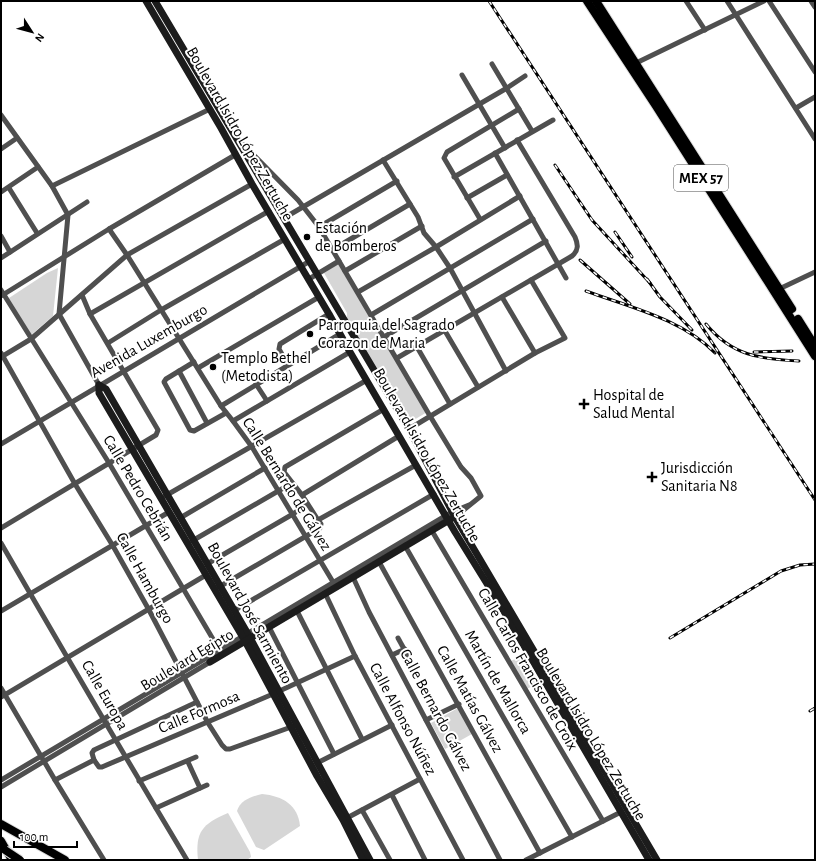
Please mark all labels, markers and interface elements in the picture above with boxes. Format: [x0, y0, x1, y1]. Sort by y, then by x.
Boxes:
north arrow [12, 12, 52, 52]
text: N [33, 31, 46, 44]
street label: Boulevard Isidro López Zertuche [184, 44, 296, 224]
road number: MEX 57 [674, 165, 728, 191]
place label: Estación de Bomberos [315, 220, 397, 254]
marker: Estación de Bomberos [302, 232, 312, 242]
street label: Avenida Luxemburgo [88, 301, 210, 381]
place label: Parroquia del Sagrado Corazon de Maria [318, 317, 455, 351]
marker: Parroquia del Sagrado Corazon de Maria [305, 329, 315, 339]
place label: Templo Bethel (Metodista) [221, 350, 311, 384]
marker: Templo Bethel (Metodista) [208, 362, 218, 372]
street label: Boulevard Isidro López Zertuche [371, 365, 483, 545]
place label: Hospital de Salud Mental [593, 387, 675, 421]
marker: Hospital de Salud Mental [578, 398, 590, 410]
street label: Calle Bernardo de Gálvez [240, 415, 335, 554]
street label: Calle Pedro Cebrián [100, 432, 176, 544]
place label: Jurisdicción Sanitaria N8 [661, 460, 738, 494]
marker: Jurisdicción Sanitaria N8 [646, 471, 658, 483]
street label: Calle Hamburgo [113, 530, 177, 626]
street label: Boulevard José Sarmiento [205, 540, 296, 686]
street label: Calle Carlos Francisco de Croix [475, 585, 581, 753]
street label: Boulevard Egipto [138, 626, 236, 694]
street label: Martín de Mallorca [462, 627, 534, 737]
street label: Calle Matías Gálvez [434, 643, 506, 756]
street label: Boulevard Isidro López Zertuche [533, 645, 649, 823]
street label: Calle Bernardo Gálvez [397, 647, 475, 774]
street label: Calle Europa [79, 657, 131, 733]
street label: Calle Alfonso Núñez [367, 660, 440, 778]
street label: Calle Formosa [156, 688, 242, 736]
scale bar [14, 823, 77, 849]
text: 100 m [20, 831, 48, 843]

